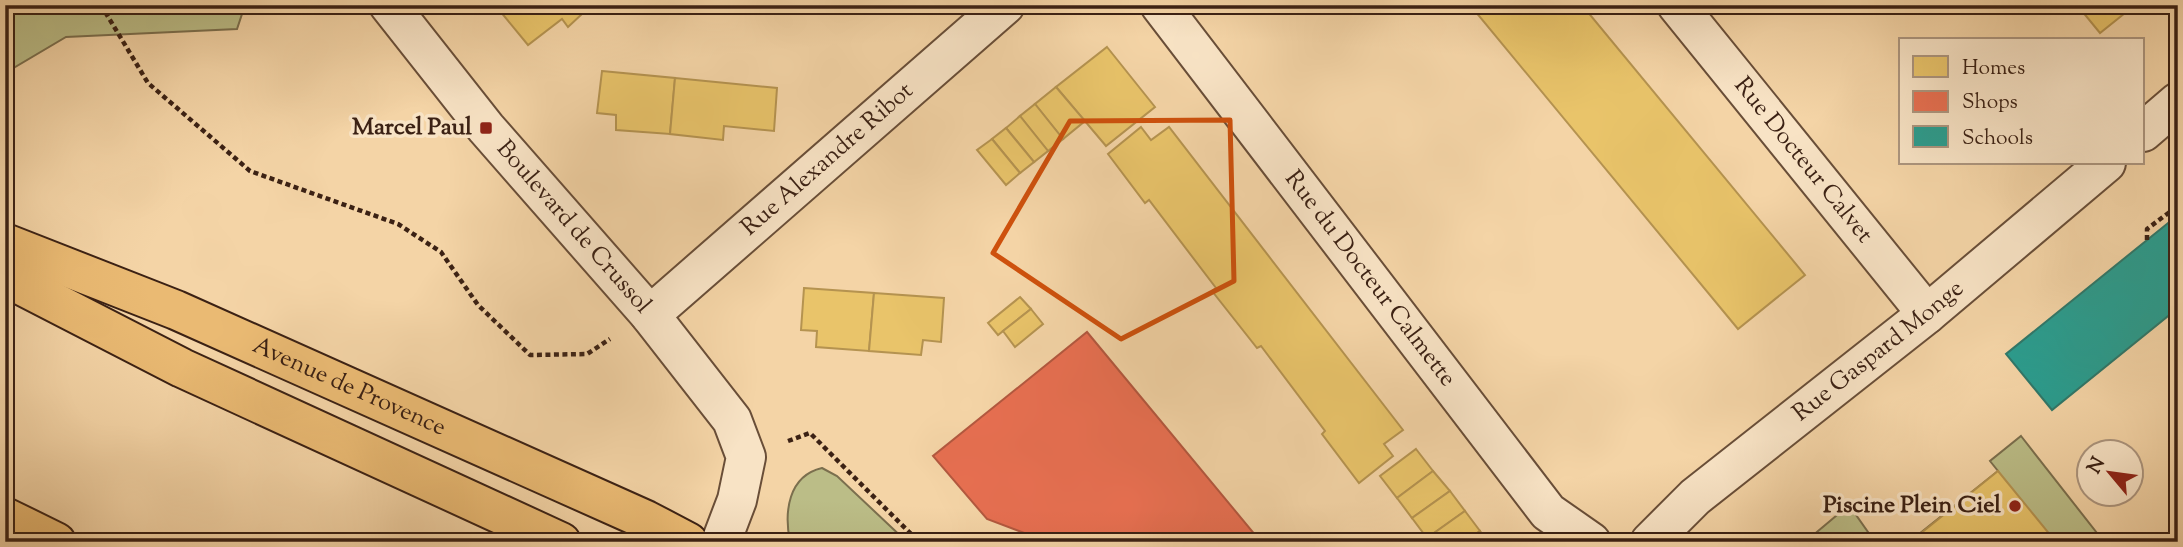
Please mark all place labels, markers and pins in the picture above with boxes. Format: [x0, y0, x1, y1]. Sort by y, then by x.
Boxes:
place label: Marcel Paul [352, 111, 472, 145]
marker: Marcel Paul [478, 120, 494, 136]
place label: Piscine Plein Ciel [1823, 489, 2001, 523]
marker: Piscine Plein Ciel [2007, 498, 2023, 514]

